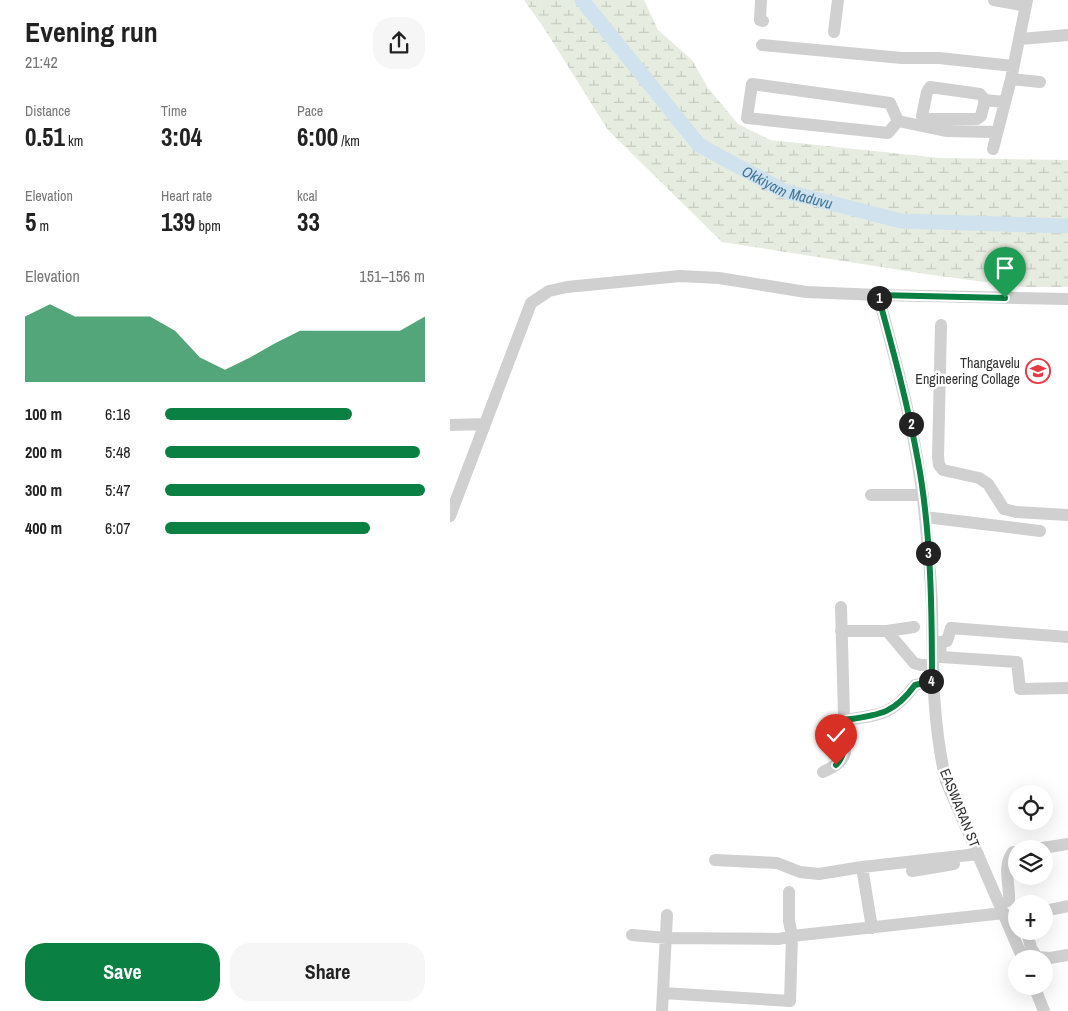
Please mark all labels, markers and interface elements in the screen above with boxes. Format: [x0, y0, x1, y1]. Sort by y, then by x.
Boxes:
text: Evening run [25, 13, 158, 51]
button: share [373, 17, 425, 69]
text: 21:42 [25, 51, 58, 73]
text: Distance [25, 102, 70, 120]
text: Time [161, 102, 187, 120]
text: Pace [297, 102, 323, 120]
text: 0.51 [25, 120, 65, 154]
text: 3:04 [161, 120, 202, 154]
text: 6:00 [297, 120, 338, 154]
text: km [65, 132, 83, 150]
text: /km [338, 132, 360, 150]
water label: Okkiyam Maduvu [739, 160, 835, 214]
text: Elevation [25, 187, 73, 205]
text: Heart rate [161, 187, 212, 205]
text: kcal [297, 187, 317, 205]
text: 5 [25, 205, 36, 239]
text: 139 [161, 205, 195, 239]
text: 33 [297, 205, 320, 239]
text: m [36, 217, 49, 235]
text: bpm [195, 217, 221, 235]
pin [984, 247, 1026, 298]
icon: arrive [991, 254, 1019, 282]
text: Elevation [25, 265, 80, 287]
text: 151–156 m [359, 265, 425, 287]
pin: 1 [866, 286, 892, 310]
text: 1 [876, 289, 883, 307]
place label: Thangavelu Engineering Collage [915, 354, 1020, 388]
school or university icon: Thangavelu Engineering Collage [1025, 358, 1051, 384]
text: 100 m [25, 403, 62, 425]
text: 6:16 [105, 403, 131, 425]
pin: 2 [898, 412, 924, 436]
text: 2 [908, 415, 915, 433]
text: 200 m [25, 441, 62, 463]
text: 5:48 [105, 441, 131, 463]
text: 300 m [25, 479, 62, 501]
text: 5:47 [105, 479, 131, 501]
text: 400 m [25, 517, 62, 539]
text: 6:07 [105, 517, 131, 539]
pin: 3 [916, 540, 940, 566]
text: 3 [925, 544, 932, 562]
pin: 4 [918, 668, 944, 694]
text: 4 [928, 672, 935, 690]
pin [815, 714, 857, 765]
icon: check [822, 721, 850, 749]
street label: EASWARAN ST [936, 766, 984, 850]
map controls [1008, 785, 1053, 995]
button: locate [1008, 785, 1053, 830]
button: layers [1008, 840, 1053, 885]
button: + [1008, 895, 1053, 940]
button: Save [25, 943, 220, 1001]
button: Share [230, 943, 425, 1001]
button: − [1008, 950, 1053, 995]

